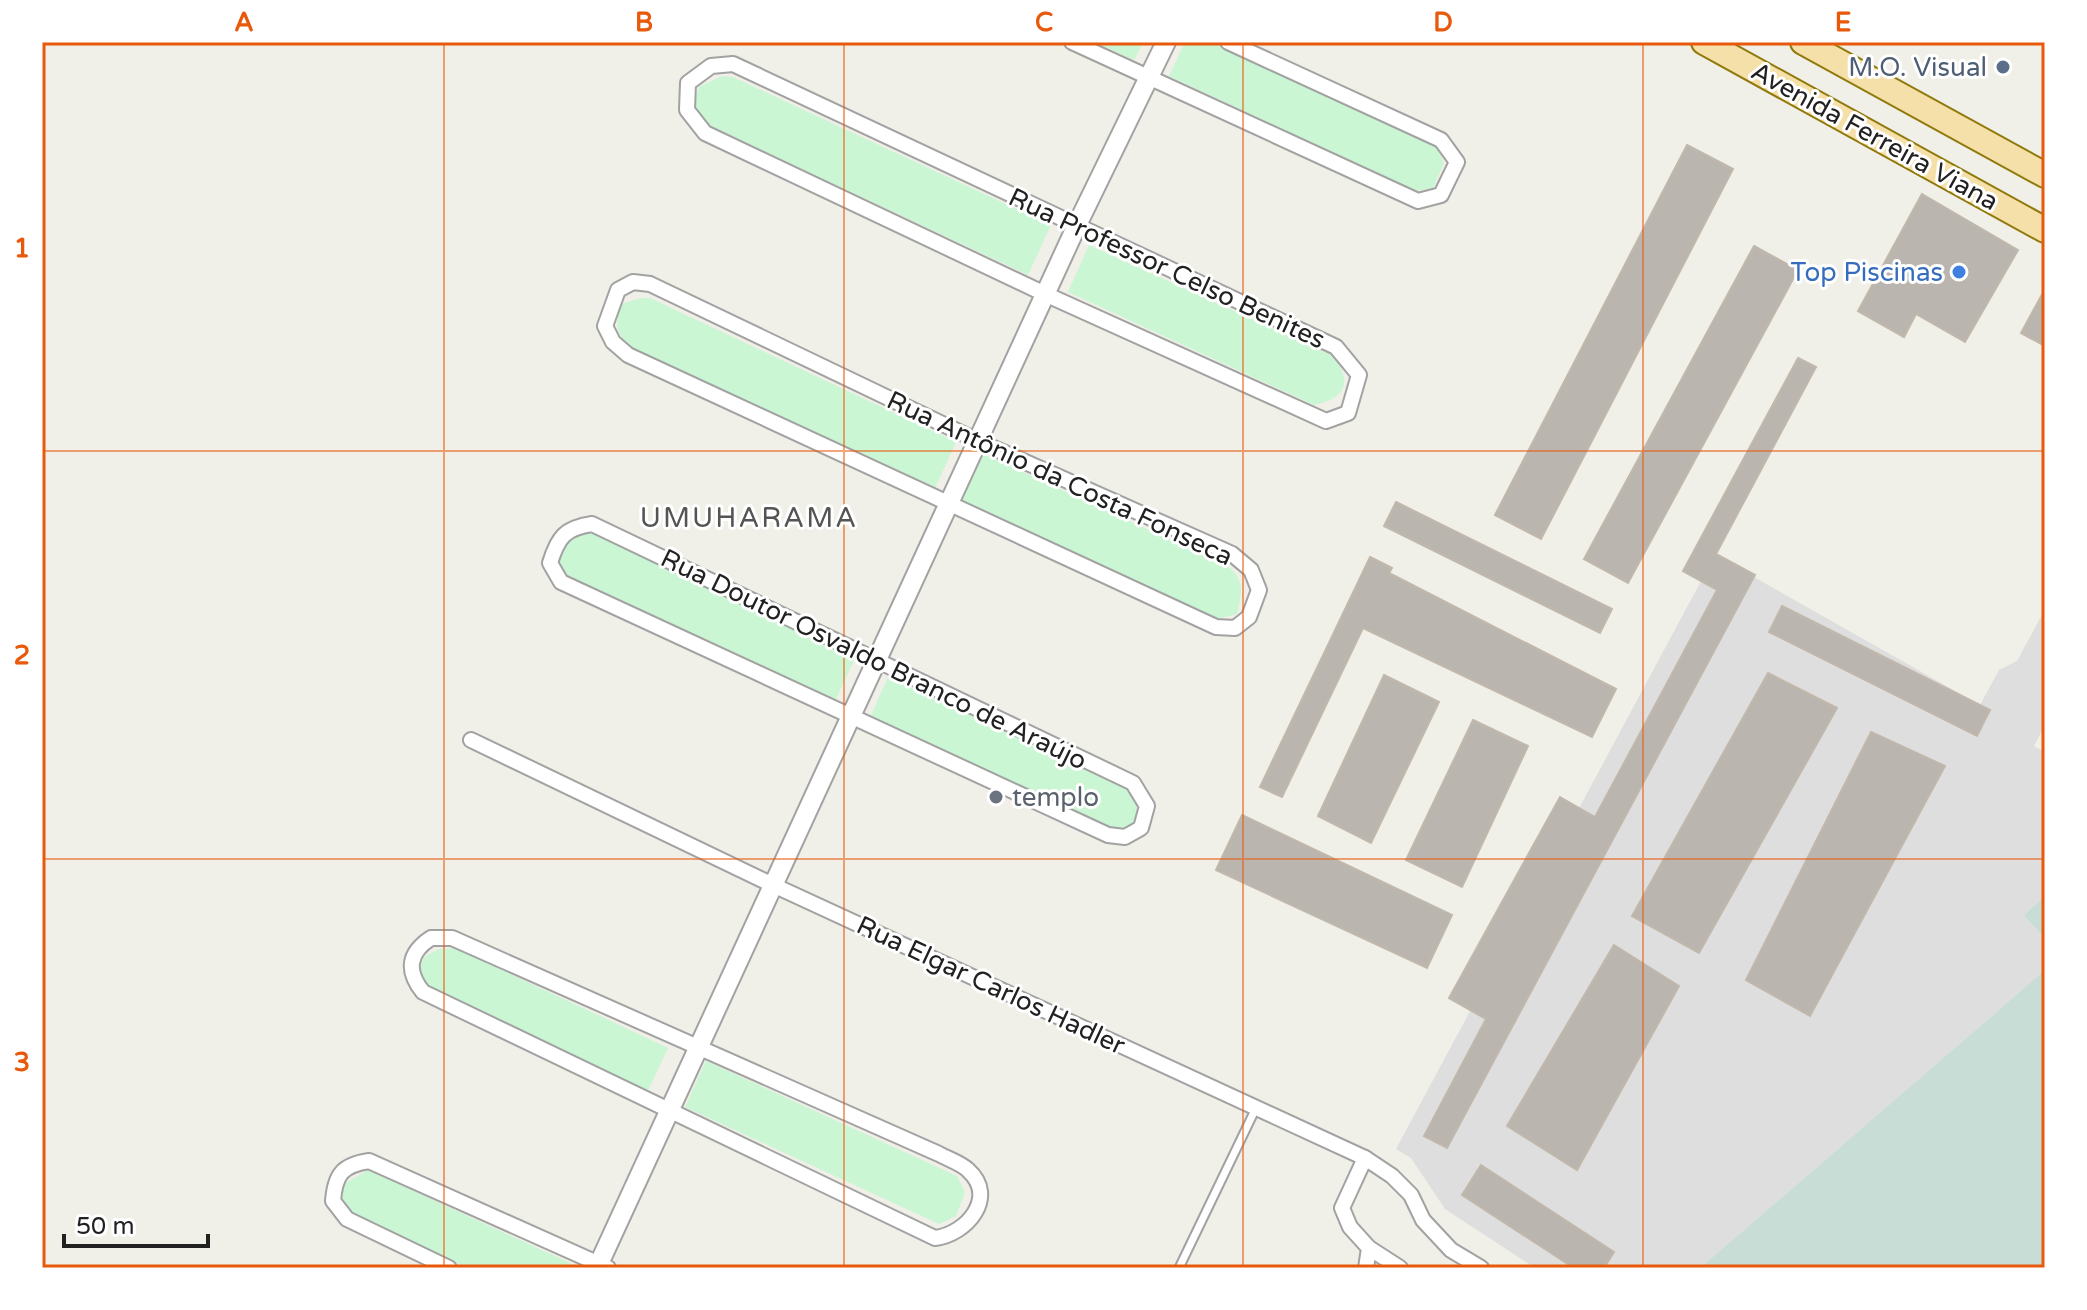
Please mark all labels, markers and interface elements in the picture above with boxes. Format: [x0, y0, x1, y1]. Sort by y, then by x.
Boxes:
text: A [234, 7, 254, 38]
text: B [635, 7, 653, 38]
text: C [1035, 7, 1053, 38]
text: D [1433, 7, 1453, 38]
text: E [1835, 7, 1851, 38]
place label: M.O. Visual [1848, 52, 1987, 83]
street label: Avenida Ferreira Viana [1746, 56, 2004, 217]
marker: M.O. Visual [1994, 58, 2012, 76]
street label: Rua Professor Celso Benites [1004, 181, 1330, 355]
text: 1 [14, 233, 30, 264]
place label: Top Piscinas [1790, 257, 1943, 288]
marker: Top Piscinas [1950, 263, 1968, 281]
street label: Rua Antônio da Costa Fonseca [882, 385, 1238, 572]
district label: UMUHARAMA [640, 501, 858, 535]
street label: Rua Doutor Osvaldo Branco de Araújo [656, 542, 1092, 776]
text: 2 [14, 640, 30, 671]
place label: templo [1012, 782, 1099, 813]
marker: templo [987, 788, 1005, 806]
street label: Rua Elgar Carlos Hadler [852, 910, 1130, 1061]
text: 3 [14, 1047, 30, 1078]
scale bar [64, 1198, 208, 1248]
text: 50 m [76, 1212, 134, 1241]

